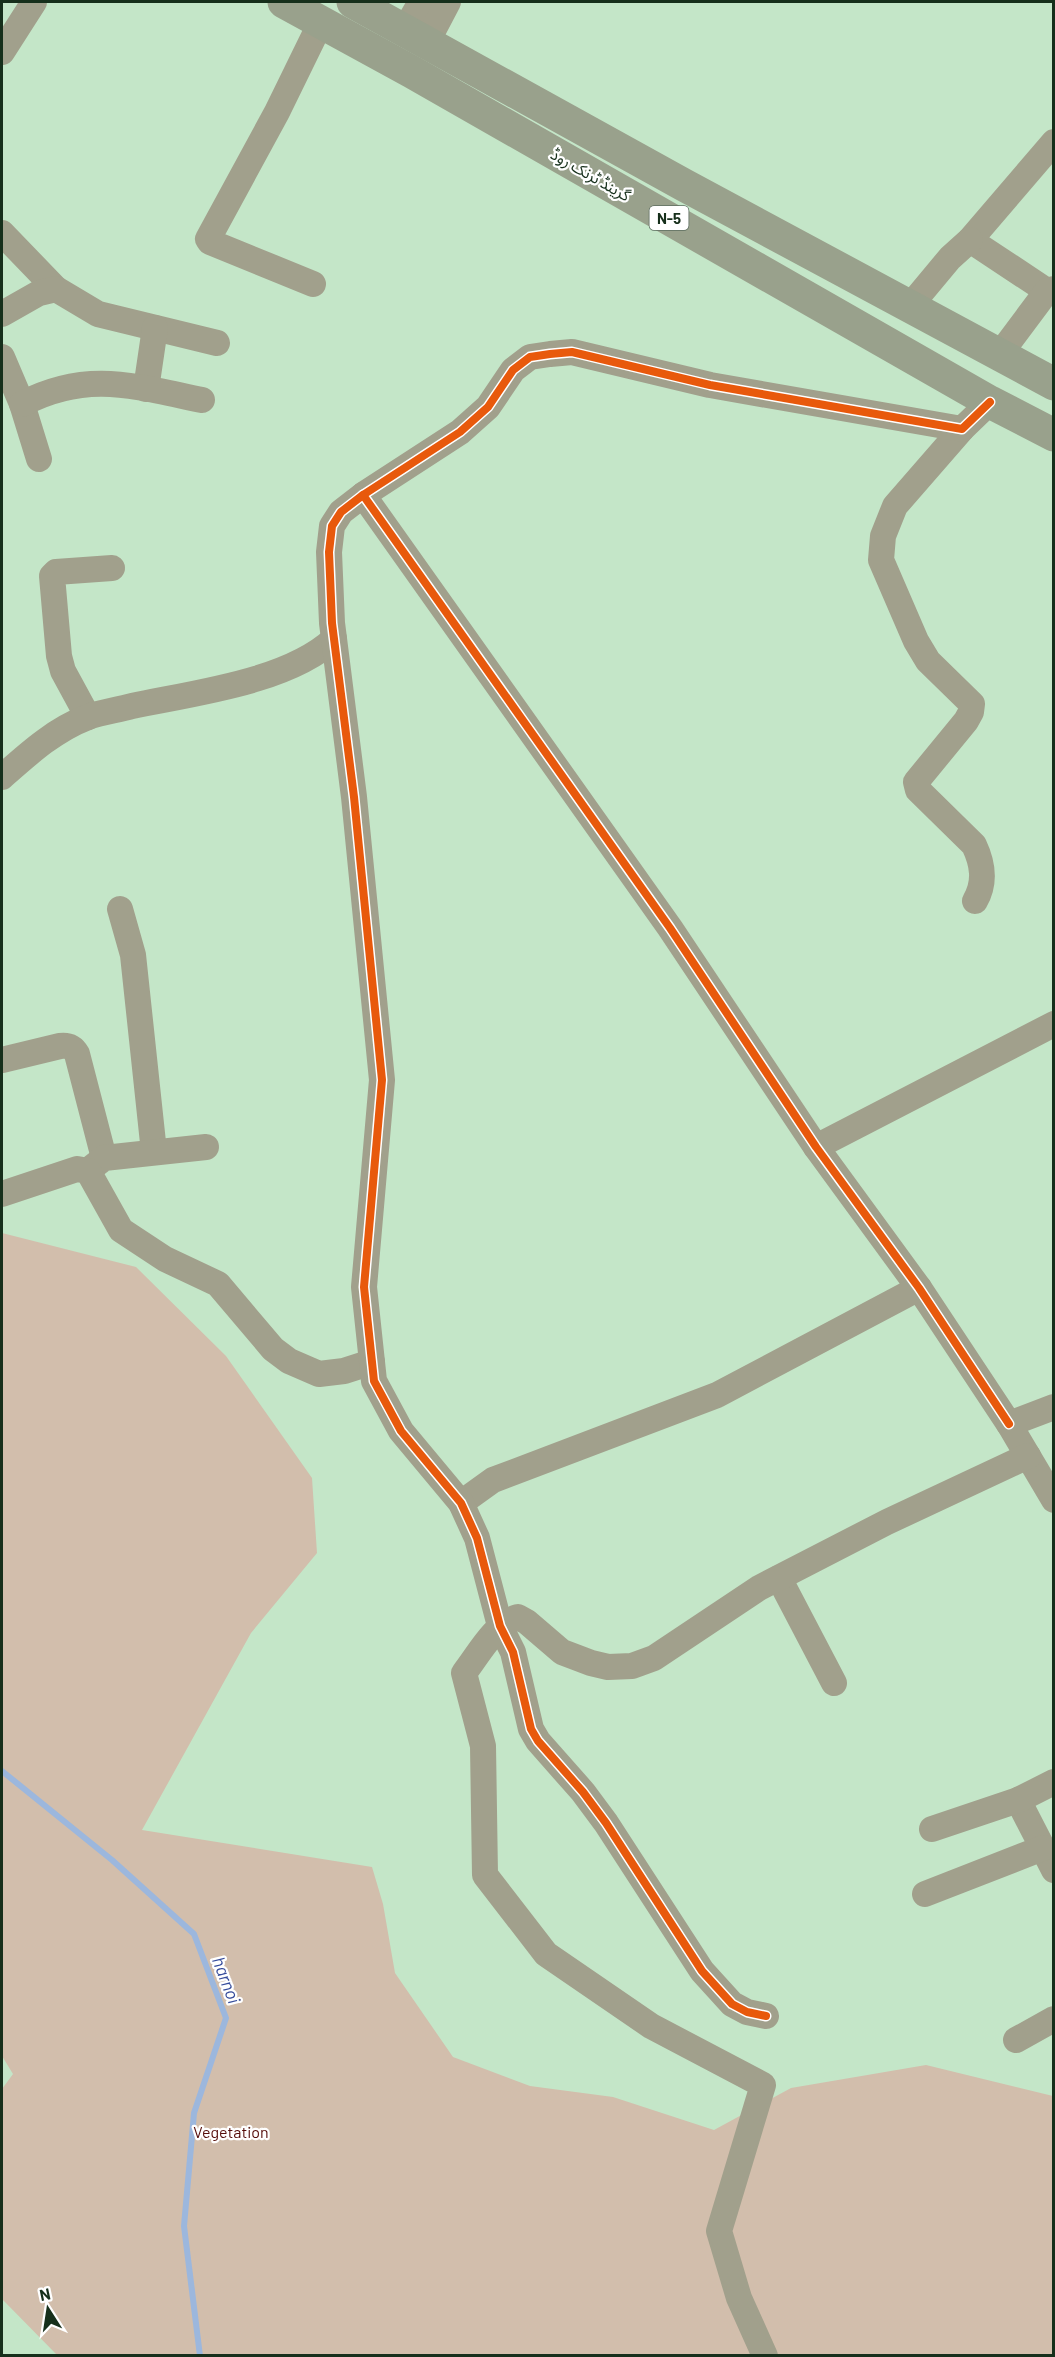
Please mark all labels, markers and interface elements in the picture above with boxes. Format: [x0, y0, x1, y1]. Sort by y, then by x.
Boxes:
street label: گرینڈ ٹرنک روڈ [547, 144, 635, 206]
road number: N-5 [650, 206, 688, 230]
water label: harnoi [208, 1953, 246, 2007]
park label: Vegetation [193, 2122, 269, 2141]
north arrow [18, 2279, 78, 2339]
text: N [38, 2283, 52, 2304]

